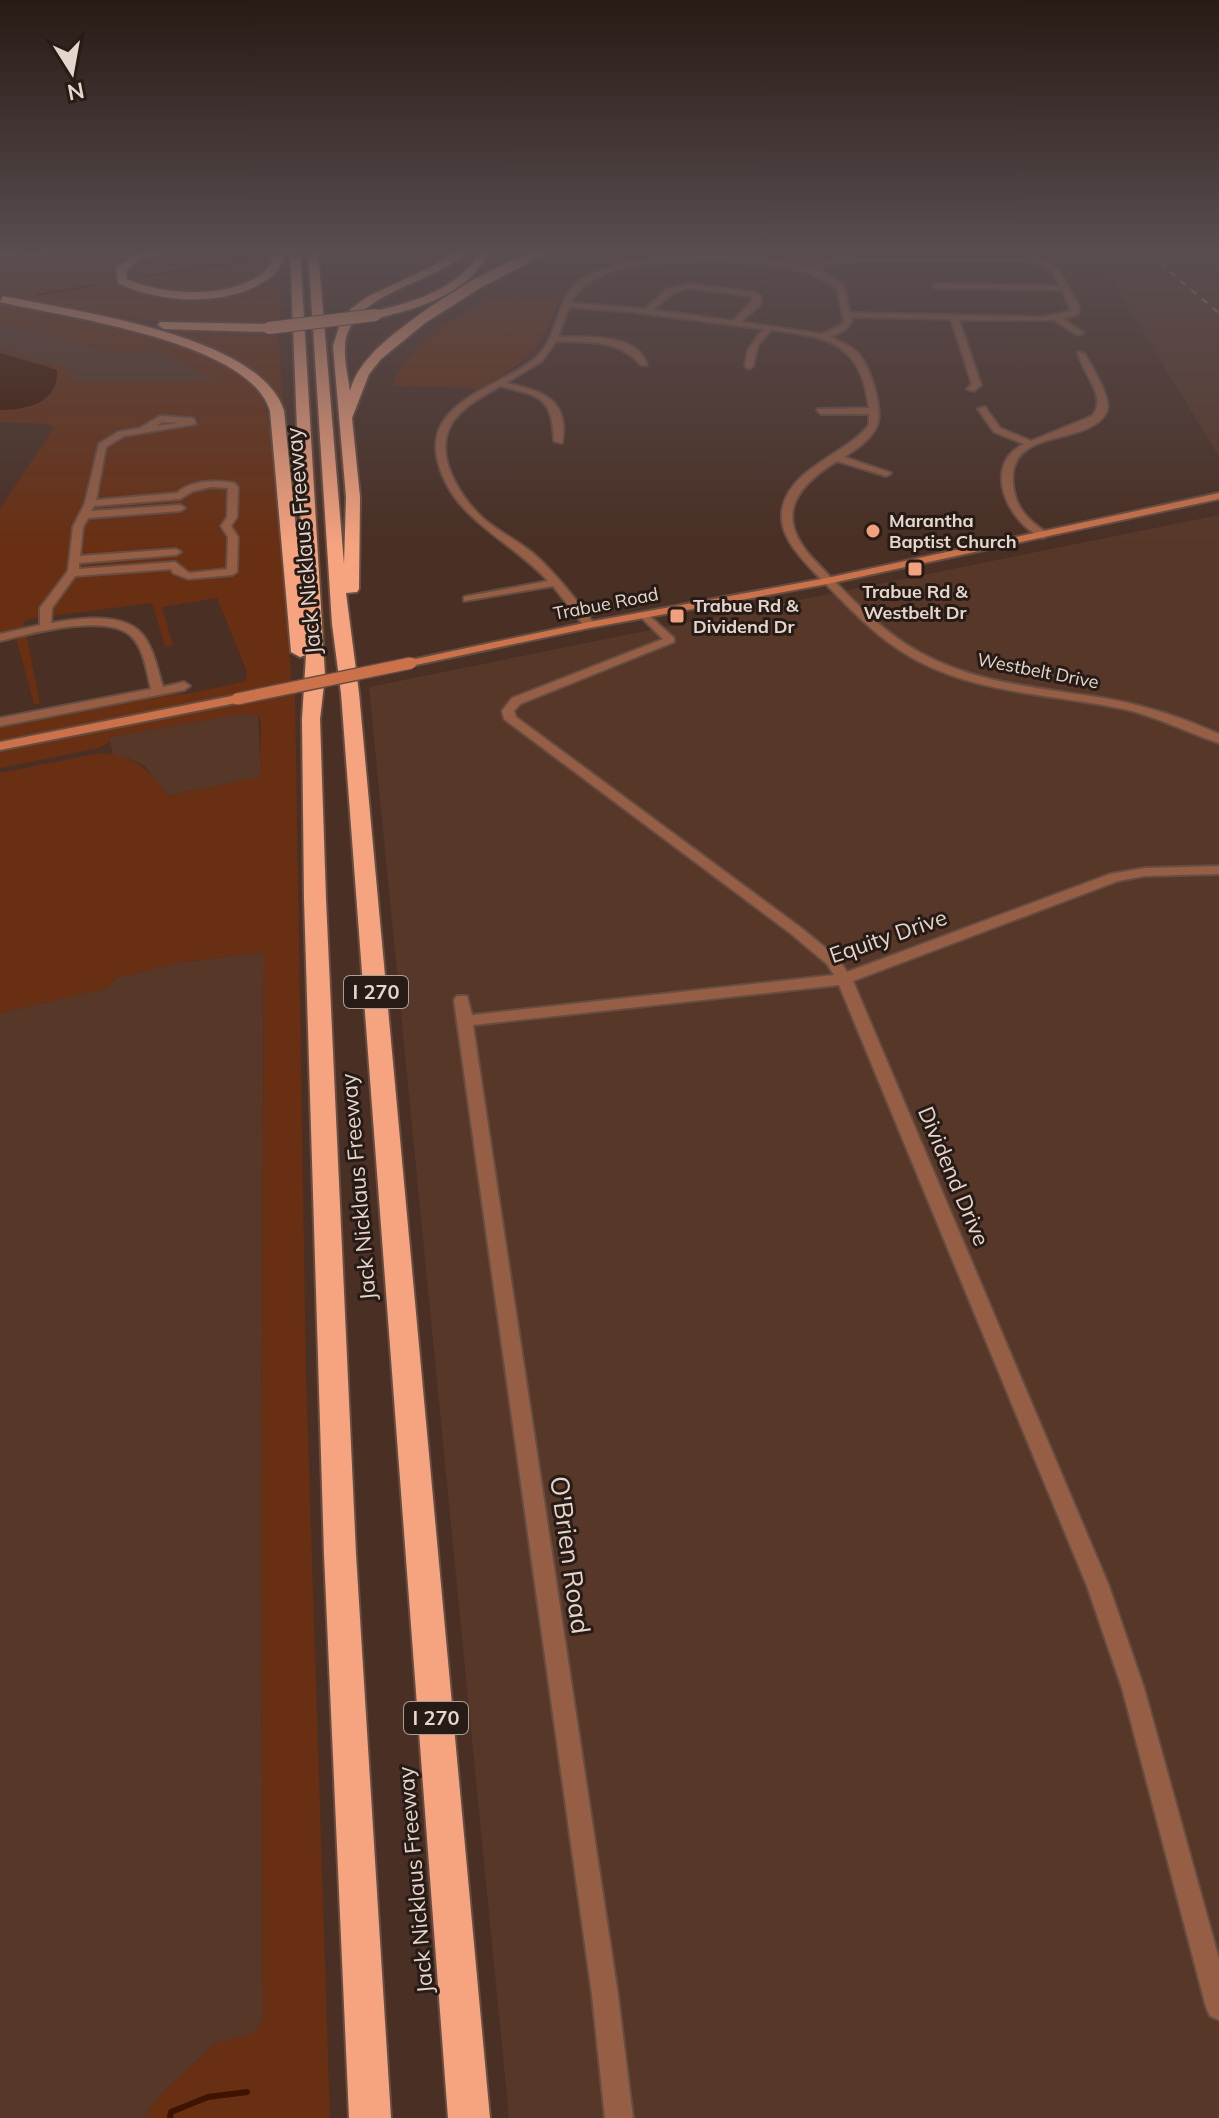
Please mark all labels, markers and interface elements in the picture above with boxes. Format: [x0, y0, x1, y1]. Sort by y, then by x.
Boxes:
north arrow [32, 32, 112, 112]
text: N [65, 76, 87, 107]
street label: Jack Nicklaus Freeway [279, 426, 327, 656]
place label: Marantha Baptist Church [889, 509, 1017, 553]
marker: Marantha Baptist Church [864, 522, 882, 540]
marker: Trabue Rd & Westbelt Dr [906, 560, 924, 578]
place label: Trabue Rd & Westbelt Dr [862, 580, 968, 624]
street label: Trabue Road [551, 582, 660, 625]
place label: Trabue Rd & Dividend Dr [693, 594, 799, 638]
marker: Trabue Rd & Dividend Dr [668, 607, 686, 625]
street label: Westbelt Drive [975, 647, 1101, 694]
street label: Equity Drive [826, 903, 950, 969]
road number: I 270 [344, 976, 408, 1008]
street label: Jack Nicklaus Freeway [334, 1072, 382, 1302]
street label: Dividend Drive [912, 1102, 996, 1250]
street label: O'Brien Road [543, 1474, 598, 1636]
road number: I 270 [404, 1702, 468, 1734]
street label: Jack Nicklaus Freeway [391, 1765, 439, 1995]

